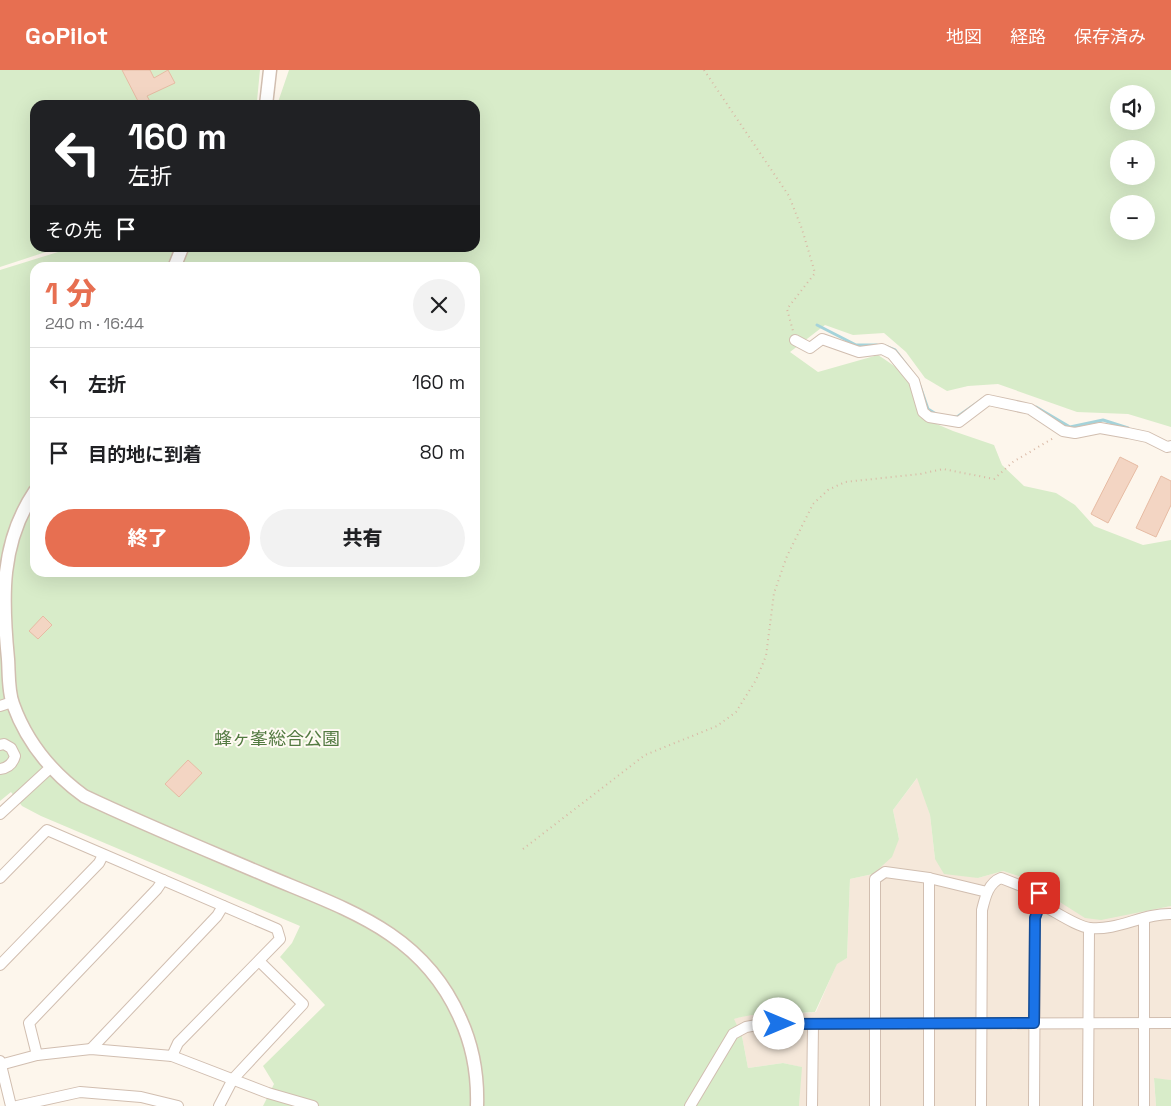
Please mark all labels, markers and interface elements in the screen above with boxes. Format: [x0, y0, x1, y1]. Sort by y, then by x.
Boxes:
text: GoPilot [25, 20, 108, 51]
text: 地図 [946, 25, 982, 48]
text: 経路 [1010, 25, 1046, 48]
text: 保存済み [1074, 25, 1146, 48]
map controls [1110, 85, 1155, 240]
button: sound [1110, 85, 1155, 130]
text: 160 m [128, 115, 227, 159]
icon: left [45, 120, 110, 185]
button: + [1110, 140, 1155, 185]
text: 左折 [128, 162, 172, 190]
button: − [1110, 195, 1155, 240]
icon: arrive [112, 215, 140, 243]
text: その先 [45, 218, 102, 243]
text: 1 分 [45, 274, 96, 313]
button: close [413, 279, 465, 331]
text: 240 m · 16:44 [45, 313, 144, 334]
icon: left [45, 369, 73, 397]
text: 160 m [412, 370, 465, 395]
text: 左折 [88, 372, 126, 397]
icon: arrive [45, 439, 73, 467]
text: 80 m [420, 440, 465, 465]
text: 目的地に到着 [88, 442, 202, 467]
button: 終了 [45, 509, 250, 567]
button: 共有 [260, 509, 465, 567]
park label: 蜂ヶ峯総合公園 [214, 727, 340, 750]
pin [1018, 872, 1060, 914]
icon: arrive [1025, 879, 1053, 907]
position arrow [752, 997, 804, 1049]

